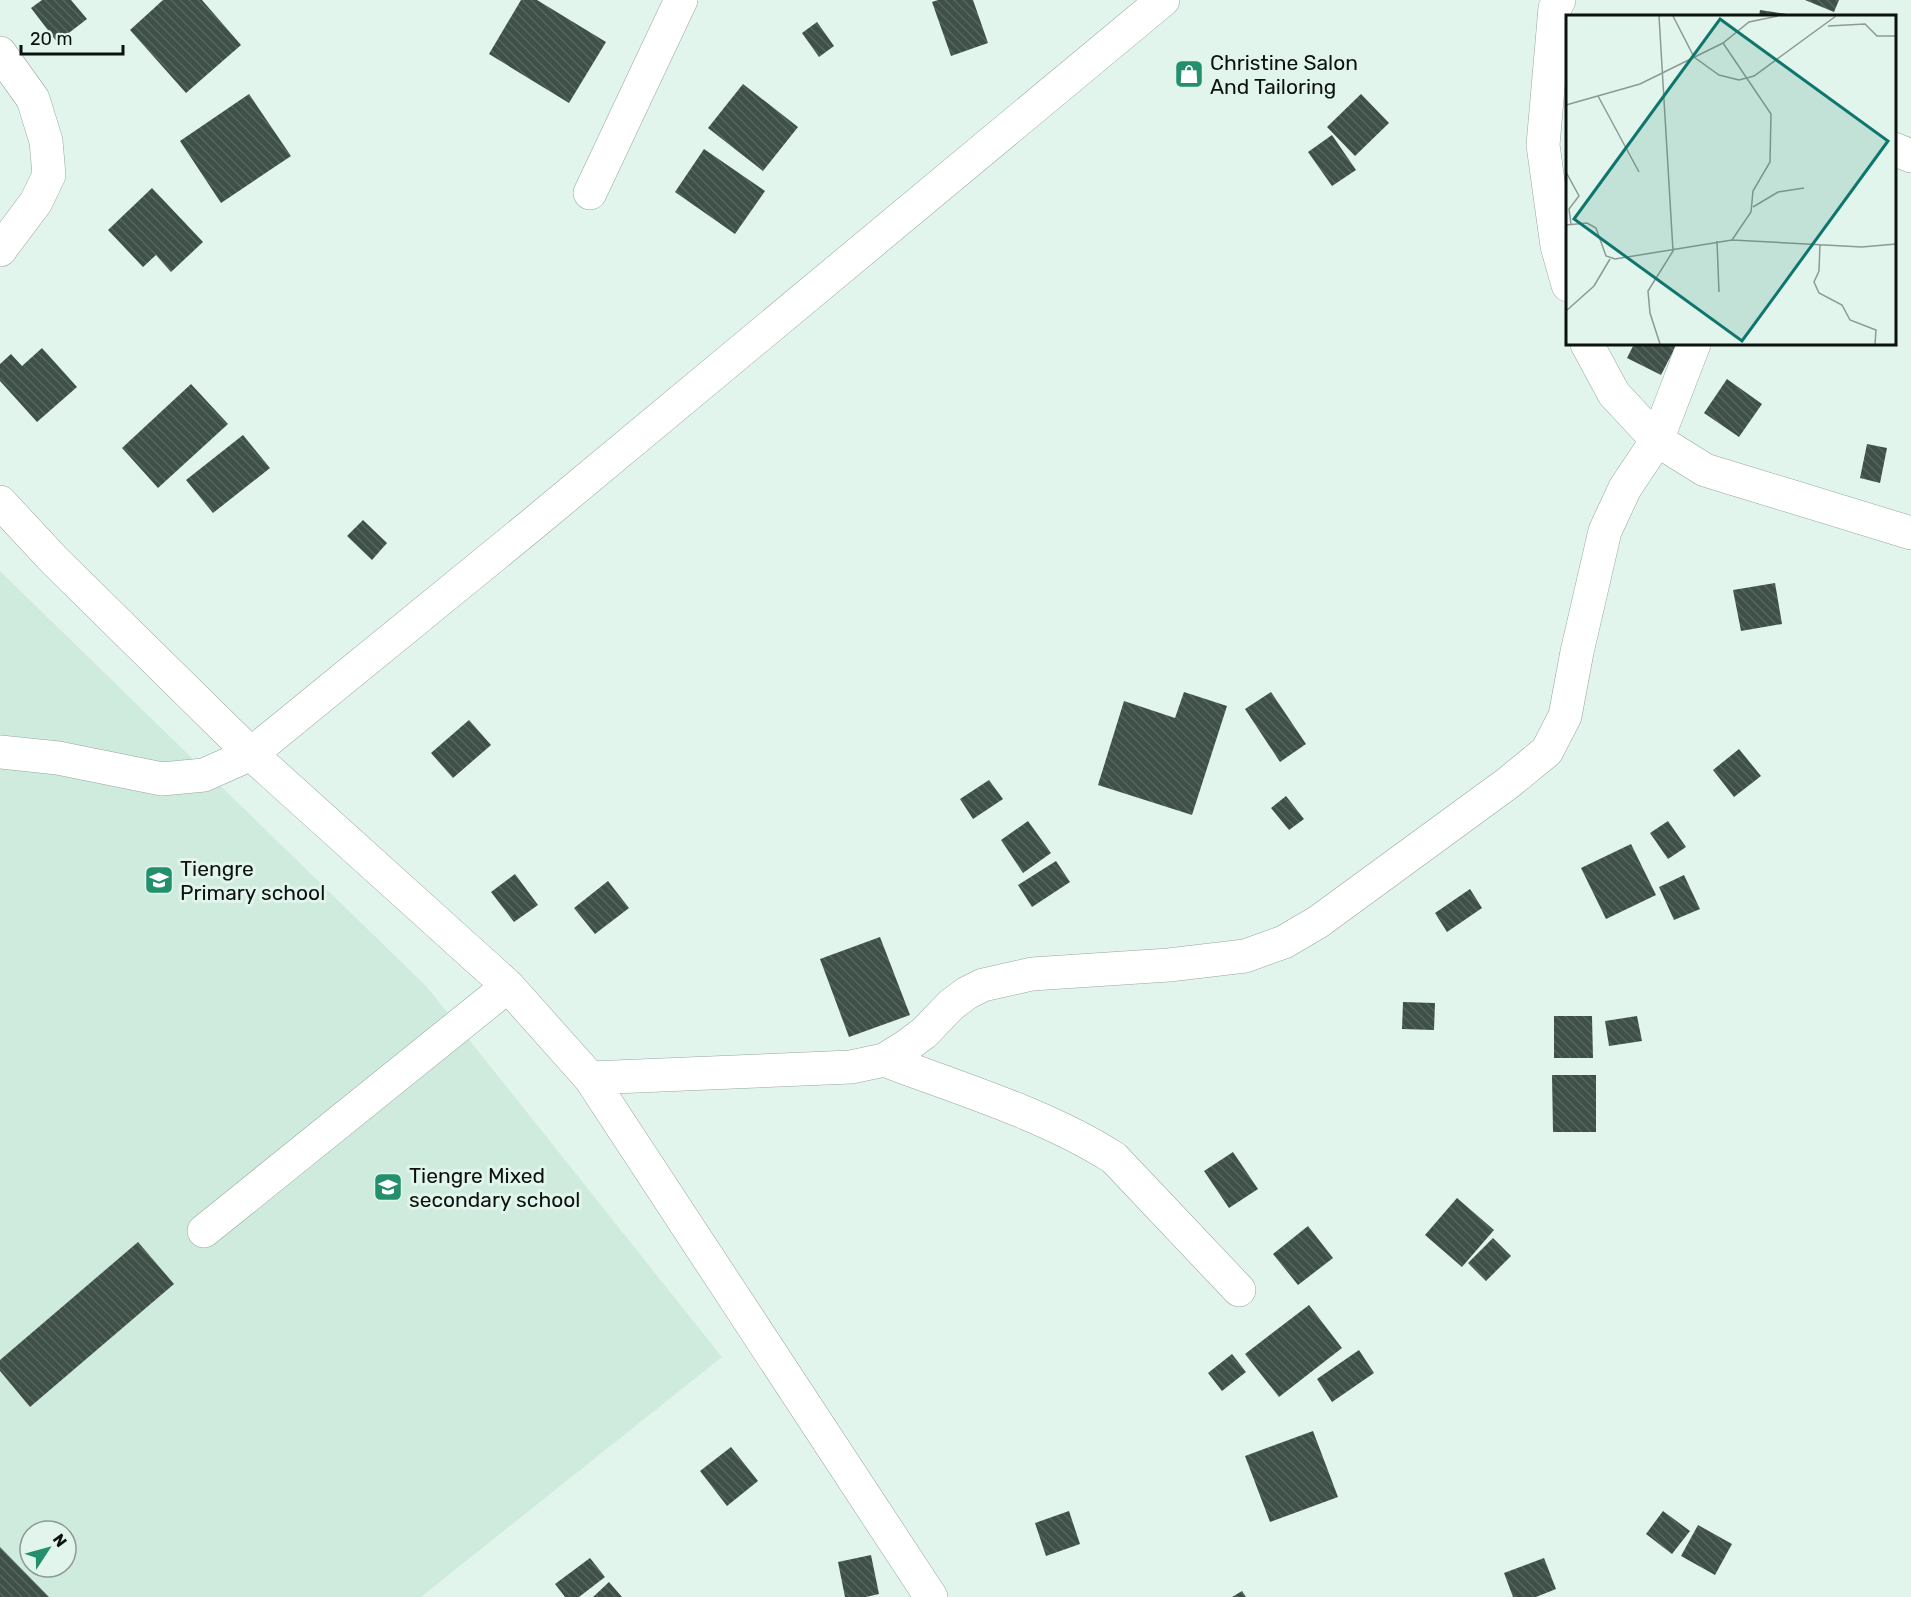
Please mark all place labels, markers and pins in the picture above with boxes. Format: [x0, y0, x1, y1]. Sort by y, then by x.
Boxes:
place label: Christine Salon And Tailoring [1210, 50, 1358, 99]
shop icon: Christine Salon And Tailoring [1173, 58, 1205, 90]
place label: Tiengre Primary school [180, 856, 325, 905]
school or university icon: Tiengre Primary school [143, 864, 175, 896]
place label: Tiengre Mixed secondary school [409, 1163, 580, 1212]
school or university icon: Tiengre Mixed secondary school [372, 1171, 404, 1203]

